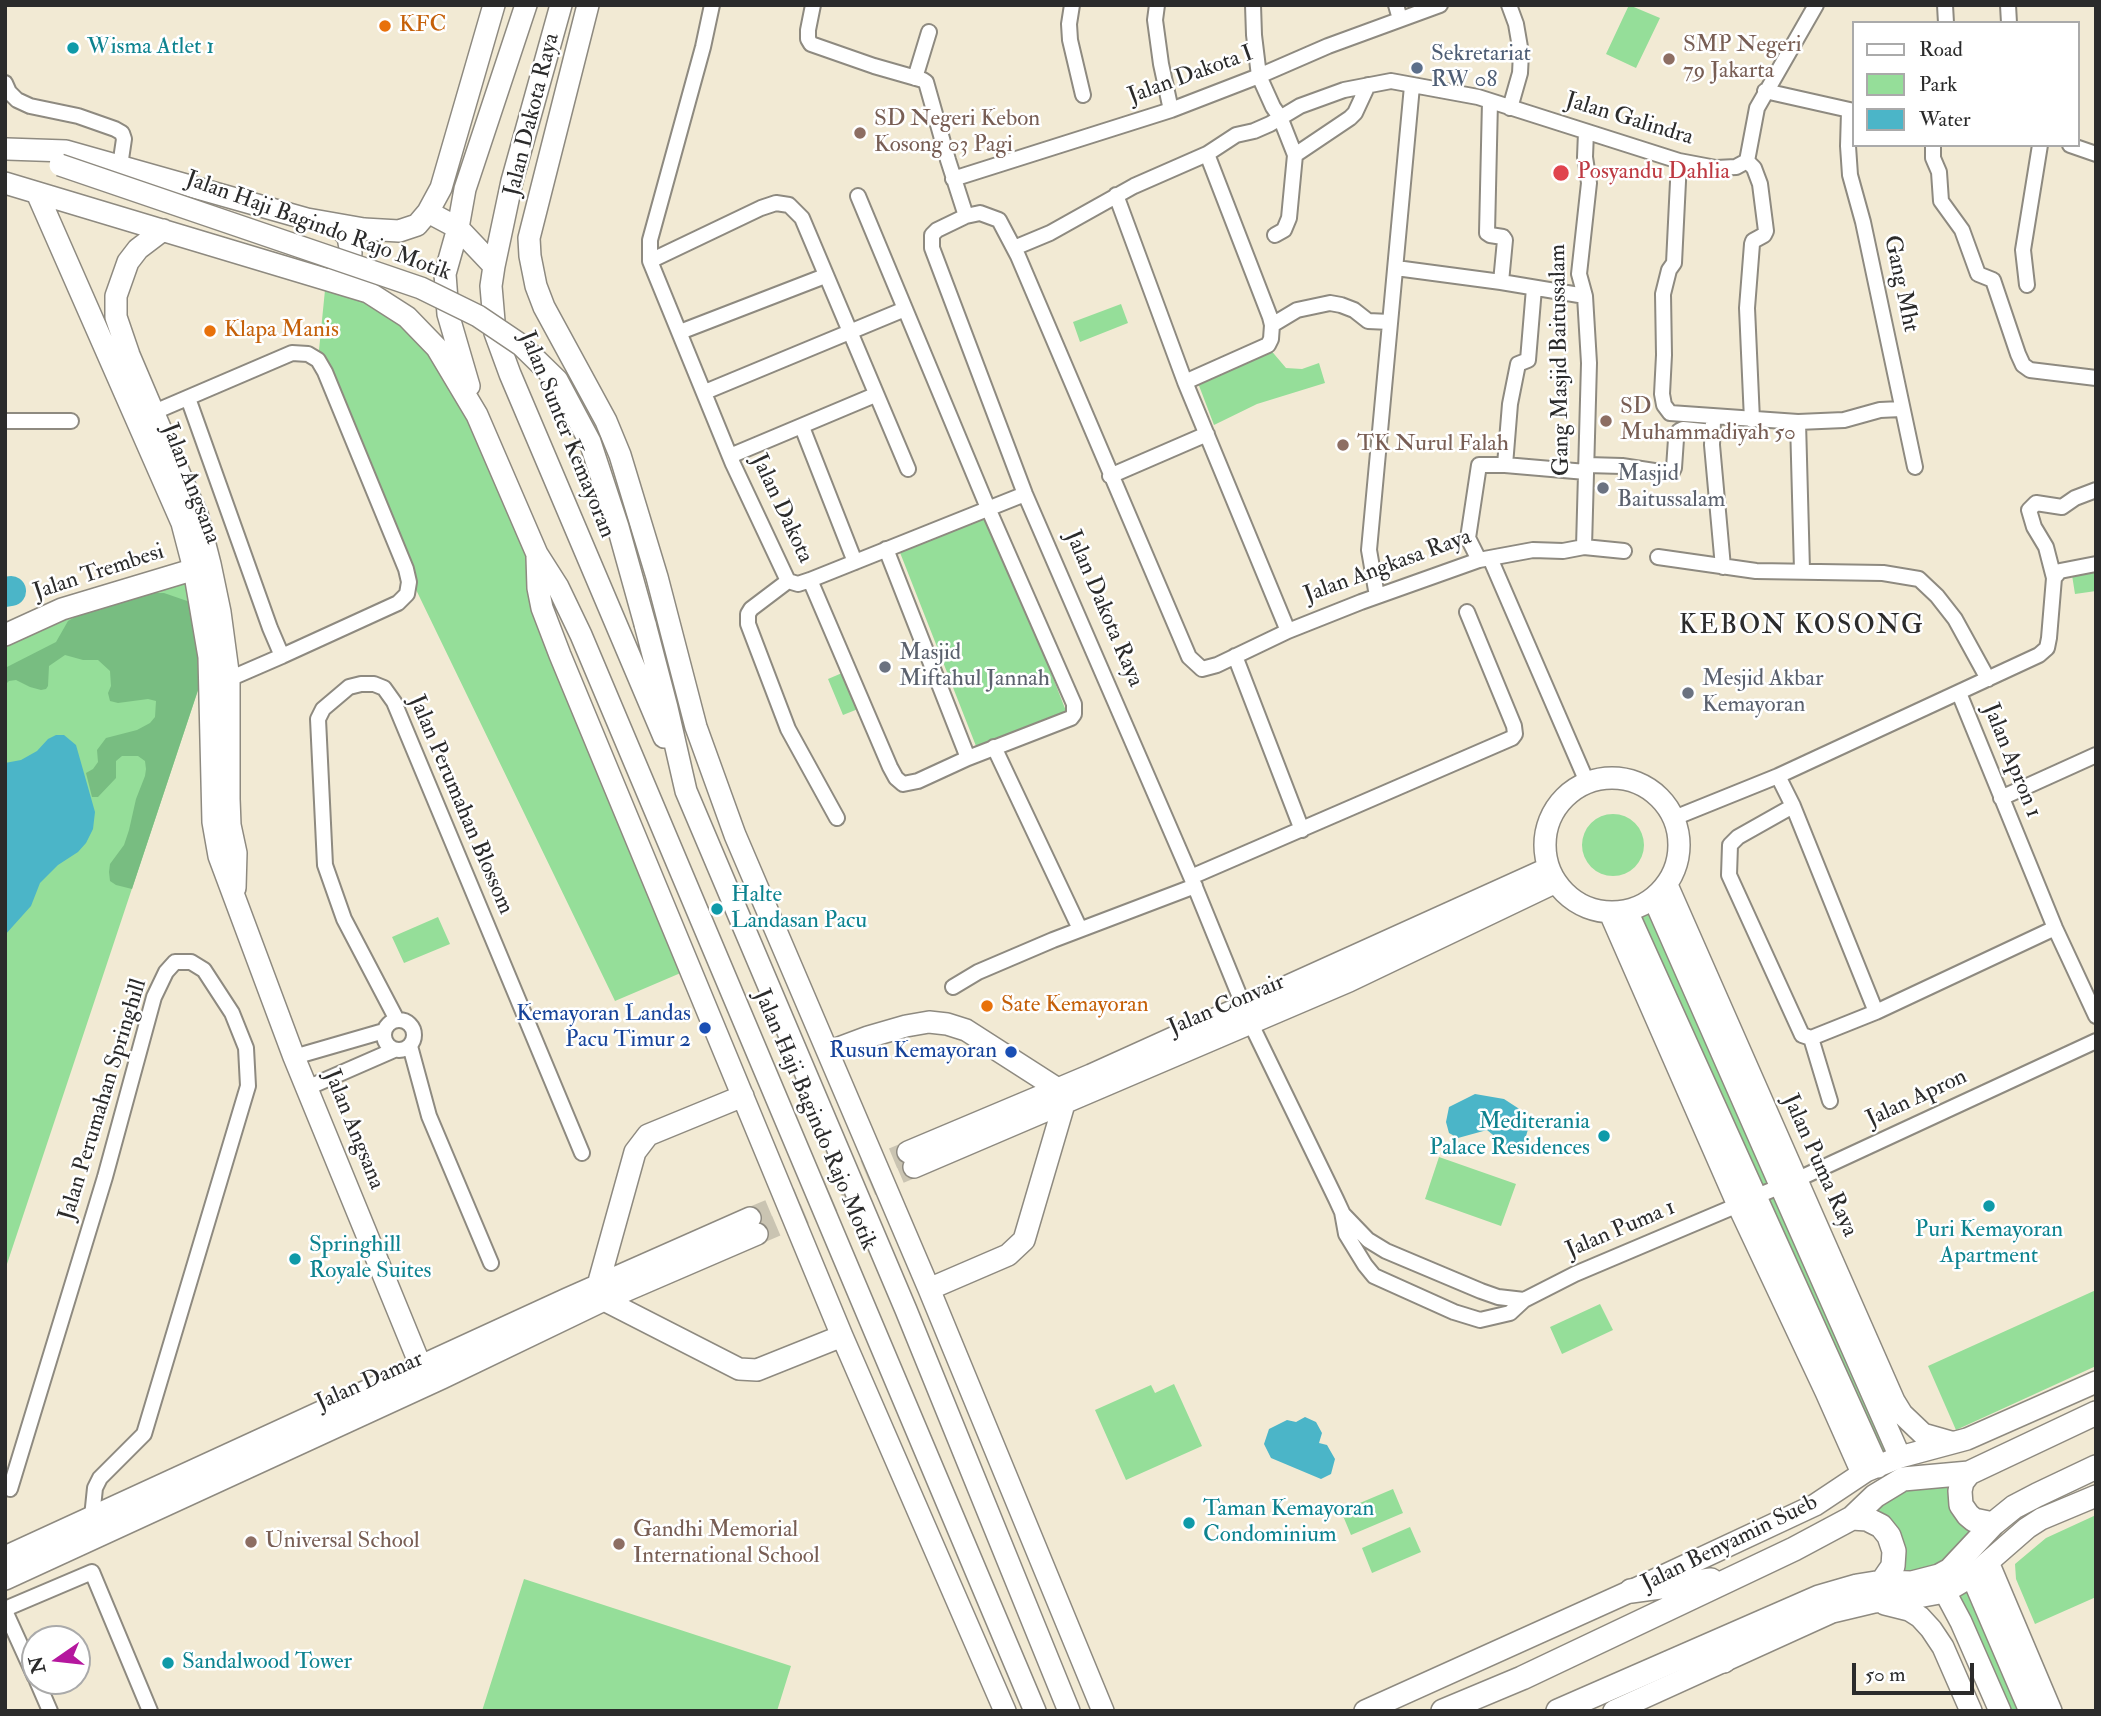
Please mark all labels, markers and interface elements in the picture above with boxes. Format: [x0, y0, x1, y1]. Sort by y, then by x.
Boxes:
place label: KFC [399, 12, 446, 40]
marker: KFC [377, 18, 393, 34]
legend [1853, 21, 2080, 147]
street label: Jalan Dakota Raya [499, 31, 567, 199]
place label: SMP Negeri 79 Jakarta [1683, 32, 1802, 86]
place label: Wisma Atlet 1 [87, 34, 215, 62]
text: Road [1919, 36, 1963, 63]
marker: Wisma Atlet 1 [65, 40, 81, 56]
street label: Jalan Dakota I [1125, 41, 1257, 111]
place label: Sekretariat RW 08 [1431, 41, 1531, 95]
marker: SMP Negeri 79 Jakarta [1661, 51, 1677, 67]
marker: Sekretariat RW 08 [1409, 60, 1425, 76]
text: Park [1919, 71, 1957, 98]
street label: Jalan Galindra [1562, 87, 1696, 153]
place label: SD Negeri Kebon Kosong 03 Pagi [874, 106, 1040, 160]
text: Water [1919, 106, 1971, 133]
marker: SD Negeri Kebon Kosong 03 Pagi [852, 125, 868, 141]
place label: Posyandu Dahlia [1577, 159, 1730, 187]
marker: Posyandu Dahlia [1551, 163, 1571, 183]
street label: Jalan Haji Bagindo Rajo Motik [181, 166, 455, 288]
street label: Gang Mht [1876, 233, 1924, 335]
street label: Gang Masjid Baitussalam [1545, 244, 1577, 476]
place label: Klapa Manis [224, 317, 339, 345]
marker: Klapa Manis [202, 323, 218, 339]
street label: Jalan Sunter Kemayoran [512, 328, 620, 542]
place label: SD Muhammadiyah 50 [1620, 394, 1796, 448]
marker: SD Muhammadiyah 50 [1598, 413, 1614, 429]
street label: Jalan Angsana [154, 420, 226, 548]
place label: TK Nurul Falah [1357, 431, 1509, 459]
marker: TK Nurul Falah [1335, 437, 1351, 453]
street label: Jalan Dakota [744, 450, 818, 568]
place label: Masjid Baitussalam [1617, 461, 1725, 515]
marker: Masjid Baitussalam [1595, 480, 1611, 496]
street label: Jalan Angkasa Raya [1301, 524, 1475, 610]
street label: Jalan Dakota Raya [1058, 527, 1148, 691]
street label: Jalan Trembesi [30, 539, 168, 607]
district label: KEBON KOSONG [1681, 611, 1923, 643]
place label: Masjid Miftahul Jannah [899, 640, 1050, 694]
marker: Masjid Miftahul Jannah [877, 659, 893, 675]
place label: Mesjid Akbar Kemayoran [1702, 666, 1824, 720]
marker: Mesjid Akbar Kemayoran [1680, 685, 1696, 701]
street label: Jalan Perumahan Blossom [401, 691, 519, 919]
street label: Jalan Apron 1 [1976, 700, 2046, 822]
place label: Halte Landasan Pacu [731, 882, 867, 936]
marker: Halte Landasan Pacu [709, 901, 725, 917]
street label: Jalan Convair [1165, 969, 1289, 1043]
street label: Jalan Perumahan Springhill [54, 976, 154, 1224]
street label: Jalan Haji Bagindo Rajo Motik [746, 985, 882, 1255]
place label: Sate Kemayoran [1001, 992, 1149, 1020]
marker: Sate Kemayoran [979, 998, 995, 1014]
place label: Kemayoran Landas Pacu Timur 2 [516, 1001, 691, 1055]
marker: Kemayoran Landas Pacu Timur 2 [697, 1020, 713, 1036]
place label: Rusun Kemayoran [829, 1038, 997, 1066]
marker: Rusun Kemayoran [1003, 1044, 1019, 1060]
street label: Jalan Apron [1862, 1064, 1972, 1134]
street label: Jalan Angsana [316, 1066, 390, 1194]
street label: Jalan Puma Raya [1775, 1090, 1863, 1242]
place label: Mediterania Palace Residences [1429, 1109, 1590, 1163]
marker: Mediterania Palace Residences [1596, 1128, 1612, 1144]
street label: Jalan Puma 1 [1562, 1195, 1680, 1265]
marker: Puri Kemayoran Apartment [1981, 1198, 1997, 1214]
place label: Puri Kemayoran Apartment [1915, 1217, 2063, 1271]
place label: Springhill Royale Suites [309, 1232, 431, 1286]
marker: Springhill Royale Suites [287, 1251, 303, 1267]
street label: Jalan Damar [312, 1346, 428, 1418]
street label: Jalan Benyamin Sueb [1638, 1489, 1822, 1599]
place label: Taman Kemayoran Condominium [1203, 1496, 1374, 1550]
marker: Taman Kemayoran Condominium [1181, 1515, 1197, 1531]
place label: Gandhi Memorial International School [633, 1517, 820, 1571]
place label: Universal School [265, 1528, 420, 1556]
marker: Universal School [243, 1534, 259, 1550]
marker: Gandhi Memorial International School [611, 1536, 627, 1552]
north arrow [21, 1625, 91, 1695]
place label: Sandalwood Tower [182, 1649, 352, 1677]
scale bar [1856, 1650, 1979, 1694]
text: N [24, 1653, 51, 1676]
marker: Sandalwood Tower [160, 1655, 176, 1671]
text: 50 m [1865, 1661, 1906, 1688]

